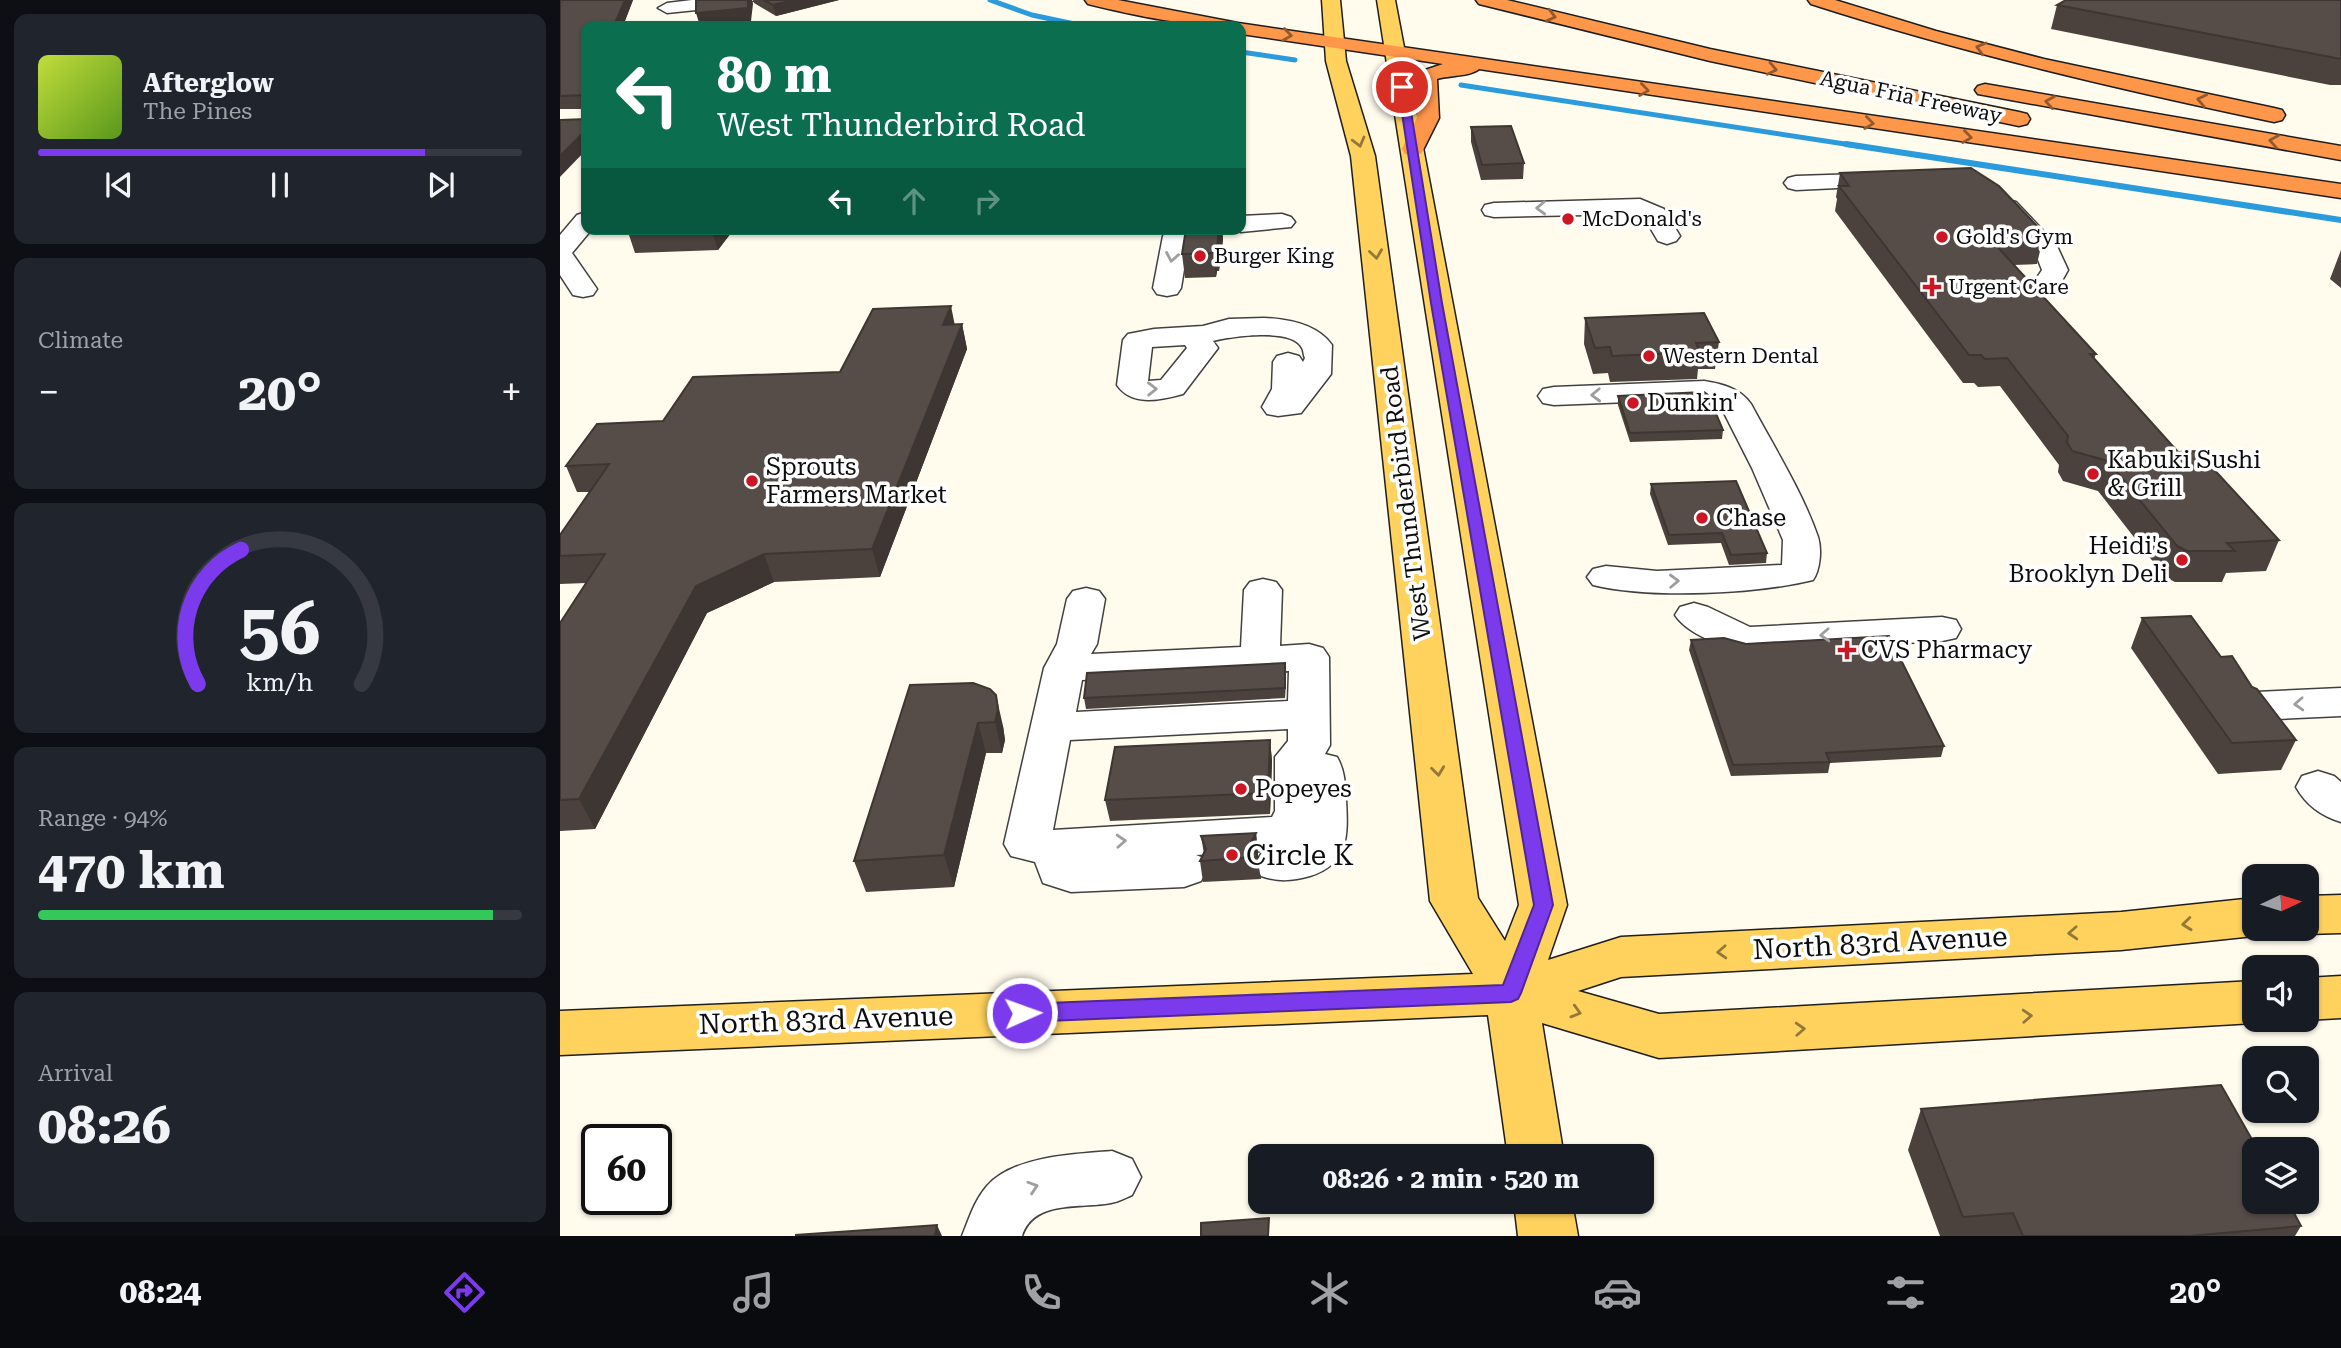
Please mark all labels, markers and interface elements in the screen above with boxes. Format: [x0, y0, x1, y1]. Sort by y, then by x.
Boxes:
one-way arrow [1545, 8, 1557, 22]
one-way arrow [1281, 27, 1293, 42]
one-way arrow [1975, 42, 1987, 56]
text: 80 m [717, 47, 832, 104]
icon: left [602, 49, 693, 140]
pin [1372, 57, 1432, 117]
one-way arrow [1766, 60, 1778, 75]
street label: Agua Fria Freeway [1818, 66, 2005, 128]
text: Afterglow [143, 68, 274, 98]
icon: arrive [1383, 68, 1421, 106]
one-way arrow [1639, 82, 1650, 97]
one-way arrow [2196, 94, 2208, 109]
one-way arrow [2044, 95, 2056, 110]
text: The Pines [143, 98, 252, 125]
text: West Thunderbird Road [717, 106, 1085, 144]
one-way arrow [1864, 115, 1875, 130]
one-way arrow [1961, 129, 1973, 144]
one-way arrow [2268, 134, 2280, 149]
one-way arrow [1351, 136, 1365, 148]
icon: previous [100, 166, 138, 204]
icon: pause [261, 166, 299, 204]
icon: next [422, 166, 460, 204]
icon: left [822, 182, 860, 220]
icon: ahead [895, 182, 933, 220]
icon: right [968, 182, 1006, 220]
one-way arrow [1535, 201, 1546, 216]
place label: McDonald's [1582, 207, 1702, 231]
marker: McDonald's [1560, 211, 1576, 227]
place label: Gold's Gym [1956, 225, 2073, 249]
marker: Gold's Gym [1934, 229, 1950, 245]
place label: Burger King [1214, 244, 1334, 268]
marker: Burger King [1192, 248, 1208, 264]
one-way arrow [1369, 248, 1384, 260]
one-way arrow [1166, 251, 1181, 263]
place label: Urgent Care [1948, 275, 2069, 299]
marker: Urgent Care [1922, 277, 1942, 297]
text: Climate [38, 327, 123, 354]
place label: Western Dental [1663, 344, 1819, 368]
marker: Western Dental [1641, 348, 1657, 364]
text: 20° [238, 362, 322, 423]
street label: West Thunderbird Road [1375, 364, 1437, 642]
text: − [38, 370, 59, 414]
text: + [501, 370, 522, 414]
one-way arrow [1147, 382, 1158, 397]
one-way arrow [1590, 387, 1601, 402]
place label: Dunkin' [1647, 389, 1738, 417]
marker: Dunkin' [1625, 395, 1641, 411]
place label: Kabuki Sushi & Grill [2107, 446, 2261, 502]
place label: Sprouts Farmers Market [766, 453, 947, 509]
marker: Kabuki Sushi & Grill [2085, 466, 2101, 482]
marker: Sprouts Farmers Market [744, 473, 760, 489]
place label: Chase [1716, 504, 1786, 532]
marker: Chase [1694, 510, 1710, 526]
place label: Heidi's Brooklyn Deli [2008, 532, 2168, 588]
marker: Heidi's Brooklyn Deli [2174, 552, 2190, 568]
one-way arrow [1669, 574, 1680, 589]
text: 56 [239, 587, 321, 672]
one-way arrow [1820, 628, 1831, 643]
place label: CVS Pharmacy [1861, 636, 2033, 664]
marker: CVS Pharmacy [1839, 642, 1855, 658]
text: km/h [247, 668, 313, 697]
one-way arrow [2293, 697, 2304, 712]
one-way arrow [1431, 765, 1446, 777]
place label: Popeyes [1255, 775, 1352, 803]
marker: Popeyes [1233, 781, 1249, 797]
text: Range · 94% [38, 805, 167, 832]
one-way arrow [1116, 834, 1127, 849]
place label: Circle K [1246, 839, 1354, 872]
text: 470 km [38, 840, 225, 901]
marker: Circle K [1224, 847, 1240, 863]
north arrow [2242, 864, 2319, 942]
map controls [2242, 864, 2319, 1214]
one-way arrow [2181, 916, 2192, 931]
street label: North 83rd Avenue [1752, 920, 2008, 966]
one-way arrow [2067, 926, 2078, 941]
one-way arrow [1716, 944, 1727, 959]
button: sound [2242, 955, 2319, 1032]
position arrow [985, 976, 1059, 1050]
street label: North 83rd Avenue [698, 999, 954, 1041]
one-way arrow [1570, 1004, 1582, 1019]
one-way arrow [2022, 1009, 2033, 1024]
one-way arrow [1795, 1021, 1806, 1036]
button: search [2242, 1046, 2319, 1123]
text: Arrival [38, 1060, 113, 1087]
text: 08:26 [38, 1095, 171, 1156]
speed limit sign: 60 [581, 1124, 672, 1215]
button: layers [2242, 1137, 2319, 1214]
text: 08:26 · 2 min · 520 m [1323, 1164, 1579, 1194]
one-way arrow [1027, 1181, 1039, 1196]
icon: directions [440, 1268, 489, 1317]
icon: music [729, 1268, 778, 1317]
icon: phone [1017, 1268, 1066, 1317]
icon: climate [1305, 1268, 1354, 1317]
icon: car [1593, 1268, 1642, 1317]
icon: filters [1881, 1268, 1930, 1317]
text: 08:24 [120, 1273, 201, 1311]
text: 20° [2170, 1273, 2221, 1311]

